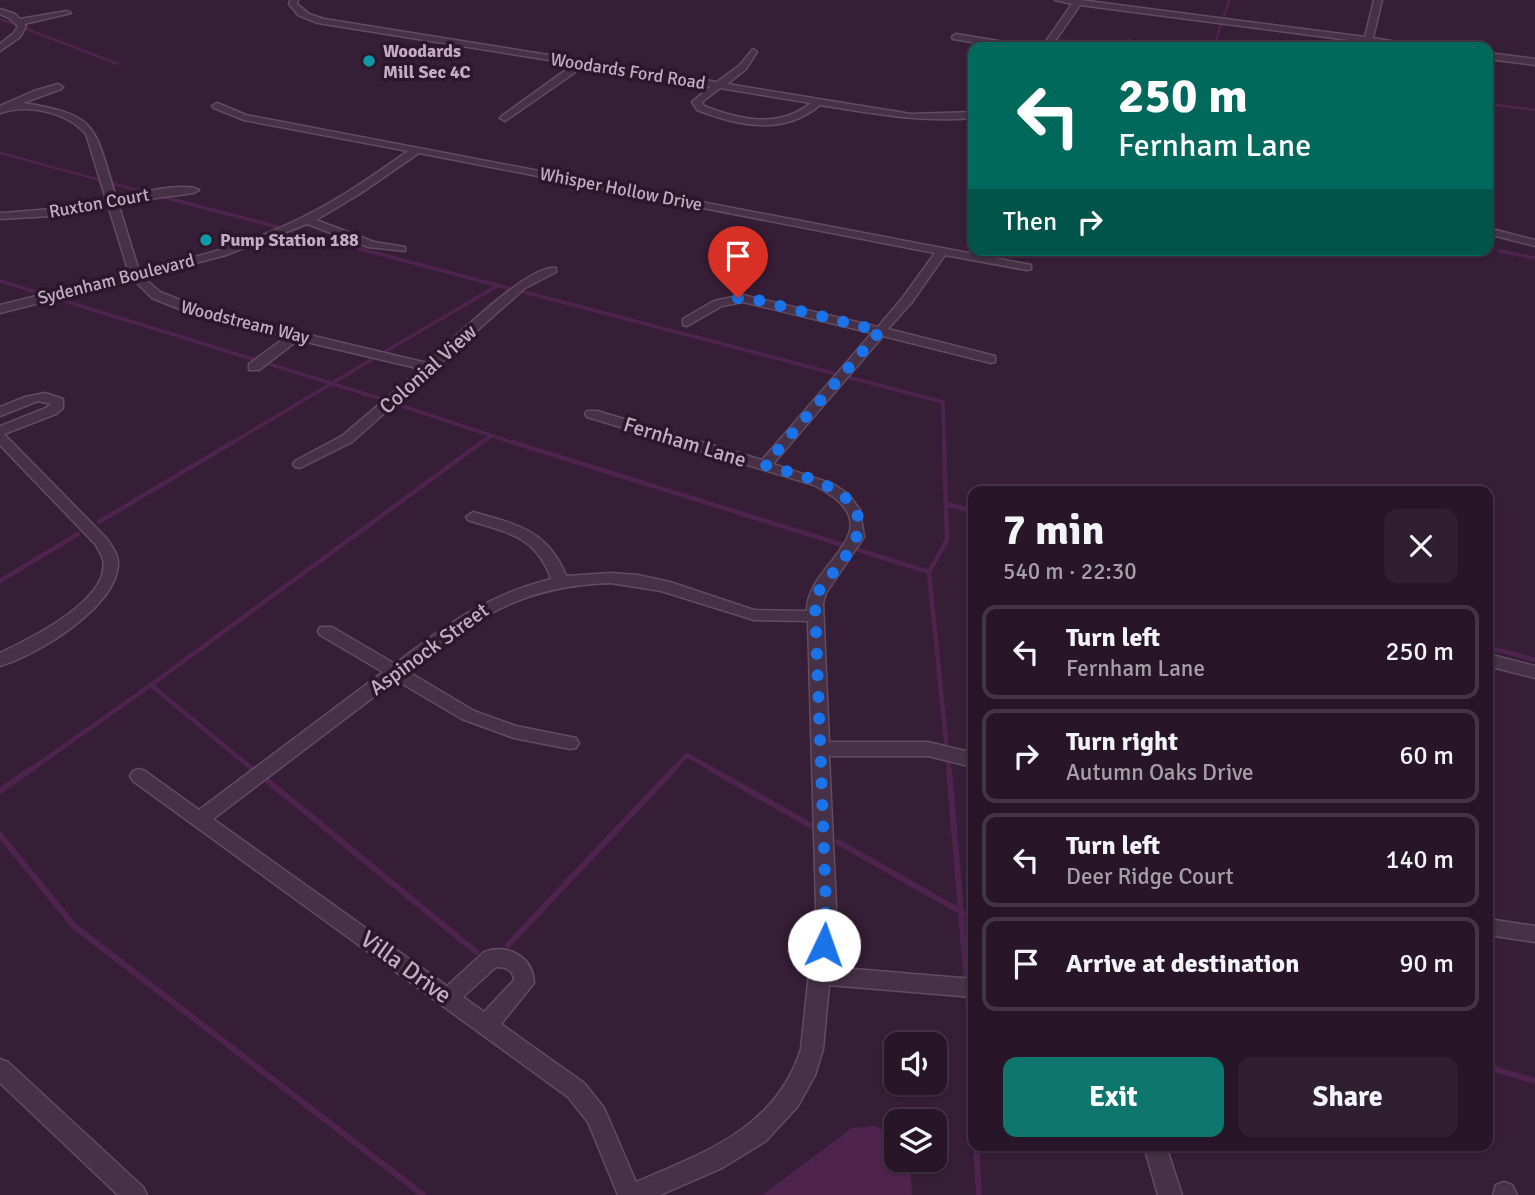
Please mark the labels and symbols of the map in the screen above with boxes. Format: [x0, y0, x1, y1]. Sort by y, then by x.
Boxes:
place label: Woodards Mill Sec 4C [383, 40, 471, 83]
street label: Woodards Ford Road [549, 48, 707, 94]
marker: Woodards Mill Sec 4C [361, 53, 377, 69]
street label: Whisper Hollow Drive [538, 162, 704, 216]
street label: Ruxton Court [47, 183, 151, 223]
pin [708, 226, 768, 298]
place label: Pump Station 188 [220, 229, 359, 251]
marker: Pump Station 188 [198, 232, 214, 248]
street label: Sydenham Boulevard [35, 249, 197, 309]
street label: Woodstream Way [178, 295, 312, 349]
street label: Colonial View [374, 318, 482, 420]
street label: Fernham Lane [621, 411, 749, 473]
street label: Aspinock Street [364, 597, 494, 701]
position arrow [787, 908, 861, 982]
street label: Villa Drive [355, 924, 457, 1010]

